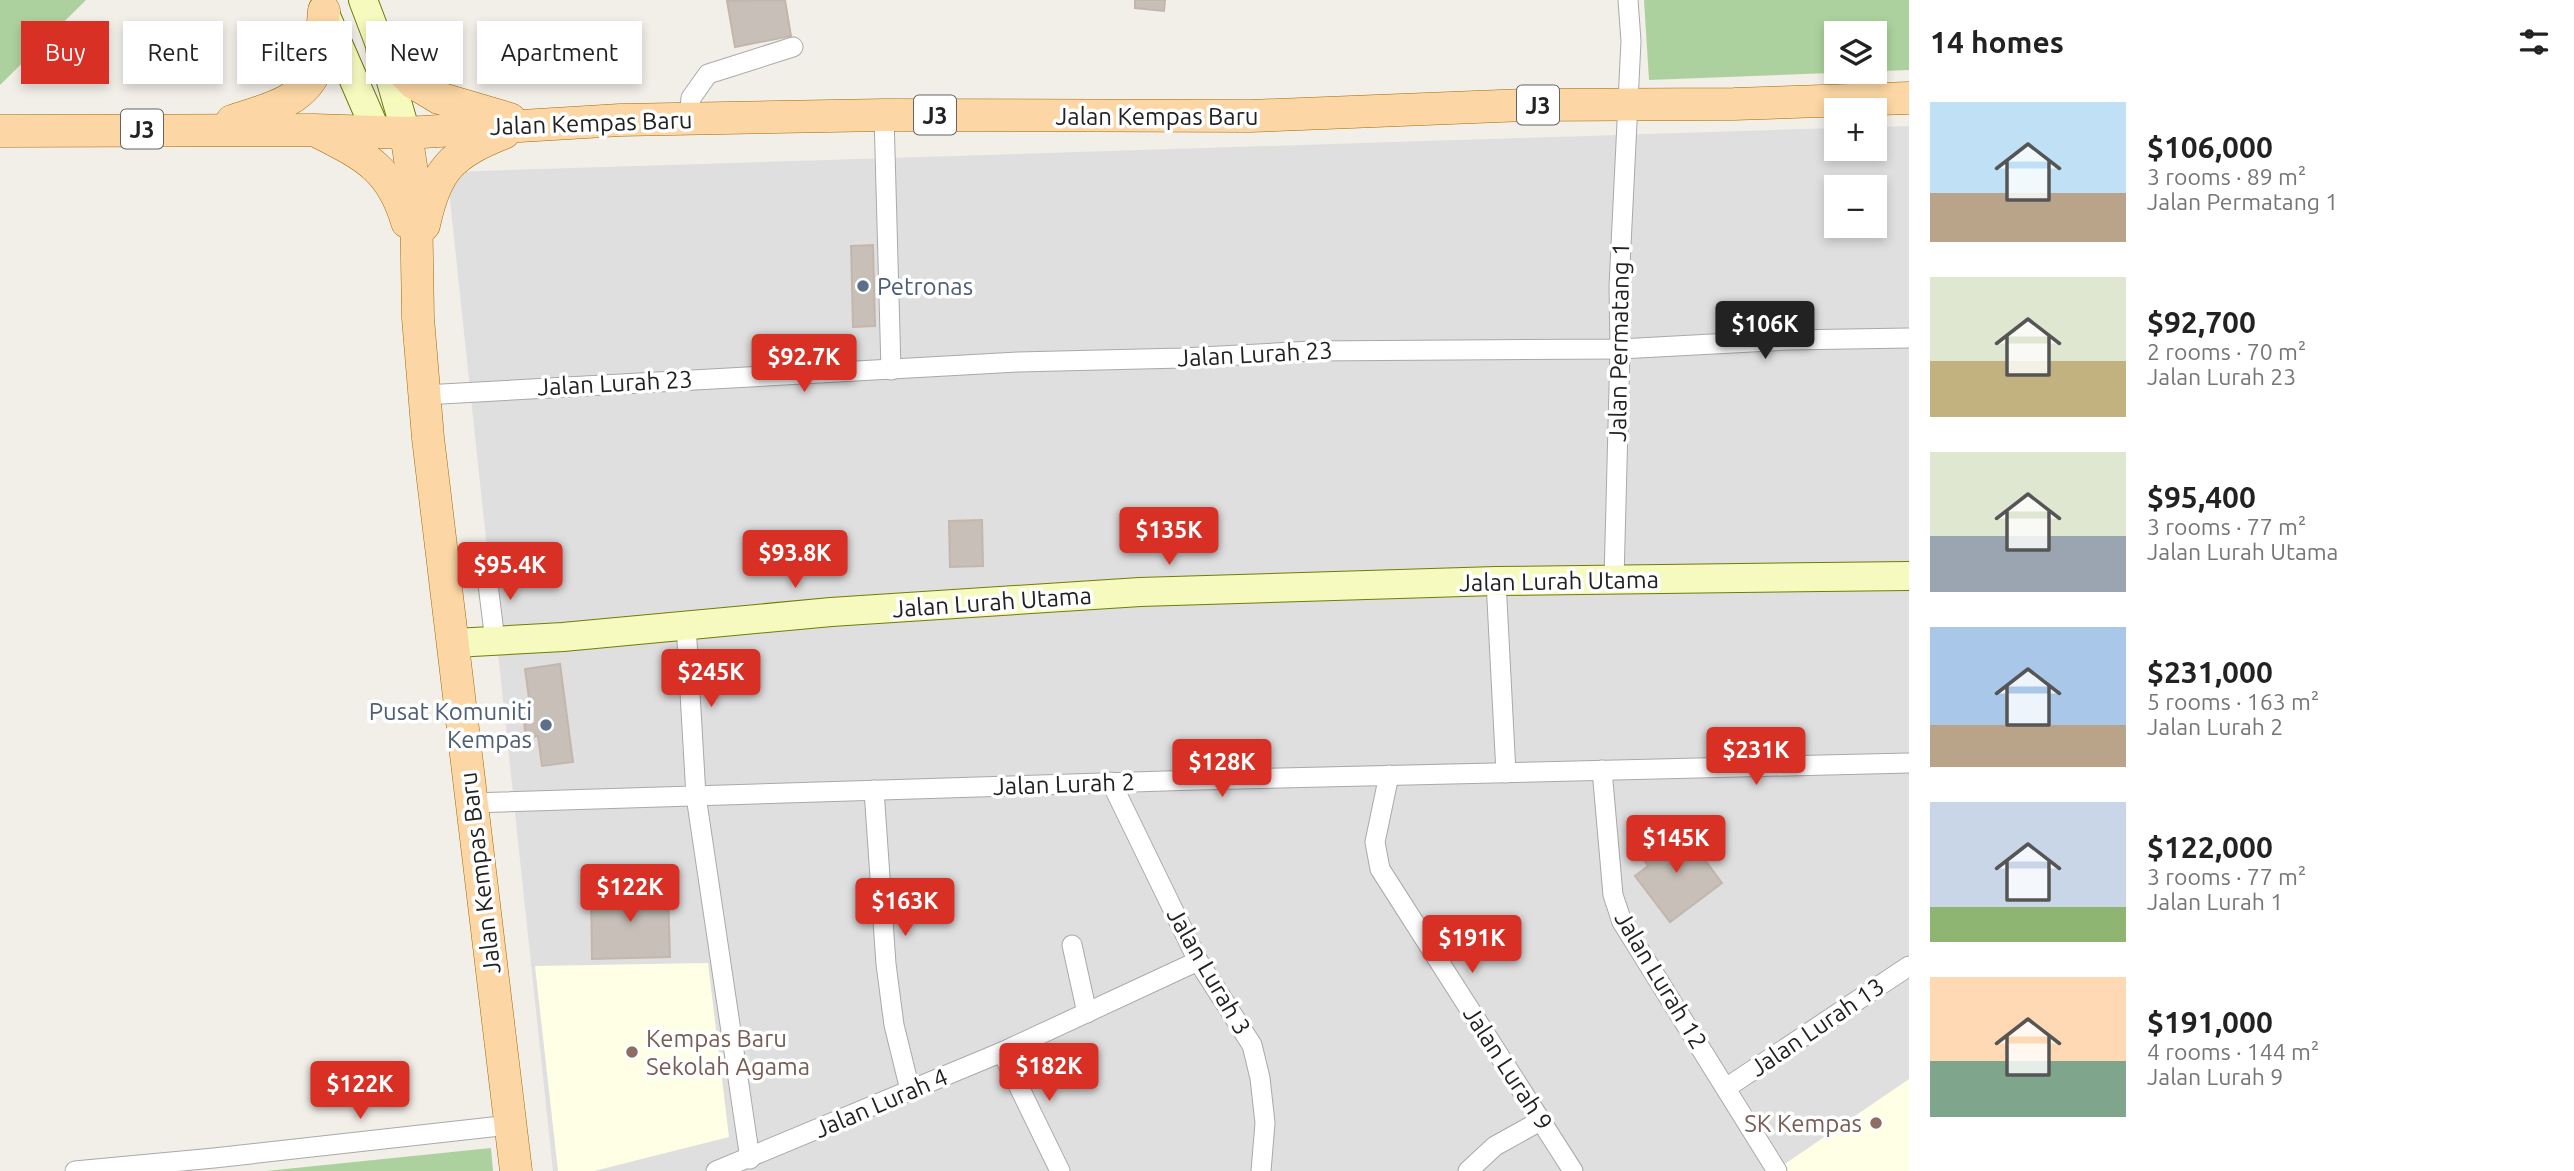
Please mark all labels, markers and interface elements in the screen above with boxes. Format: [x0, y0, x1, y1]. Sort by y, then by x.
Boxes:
chip: Buy [21, 21, 109, 84]
chip: Rent [123, 21, 223, 84]
chip: Filters [237, 21, 352, 84]
chip: New [366, 21, 463, 84]
chip: Apartment [477, 21, 642, 84]
map controls [1824, 21, 1887, 238]
button: layers [1824, 21, 1887, 84]
icon: filters [2515, 23, 2553, 61]
text: 14 homes [1930, 25, 2064, 59]
road number: J3 [1517, 86, 1559, 124]
road number: J3 [914, 96, 956, 134]
button: + [1824, 98, 1887, 161]
street label: Jalan Kempas Baru [1056, 103, 1258, 130]
street label: Jalan Kempas Baru [489, 106, 693, 140]
road number: J3 [121, 110, 163, 148]
icon: home [1986, 130, 2070, 214]
text: $106,000 [2147, 130, 2273, 164]
text: 3 rooms · 89 m² [2147, 164, 2306, 189]
button: − [1824, 175, 1887, 238]
text: Jalan Permatang 1 [2147, 189, 2338, 214]
street label: Jalan Permatang 1 [1604, 242, 1634, 442]
place label: Petronas [877, 273, 973, 300]
marker: Petronas [855, 278, 871, 294]
pin: $106K [1716, 302, 1814, 361]
icon: home [1986, 305, 2070, 389]
text: $92,700 [2147, 305, 2256, 339]
text: $106K [1731, 311, 1799, 336]
pin: $92.7K [747, 334, 861, 394]
street label: Jalan Lurah 23 [1177, 336, 1333, 372]
text: 2 rooms · 70 m² [2147, 339, 2306, 364]
text: $92.7K [768, 344, 840, 369]
text: Jalan Lurah 23 [2147, 364, 2296, 389]
street label: Jalan Lurah 23 [537, 365, 693, 401]
icon: home [1986, 480, 2070, 564]
text: $95,400 [2147, 480, 2256, 514]
pin: $135K [1120, 508, 1218, 567]
text: 3 rooms · 77 m² [2147, 514, 2306, 539]
text: $135K [1135, 517, 1203, 542]
pin: $93.8K [738, 530, 852, 590]
text: Jalan Lurah Utama [2147, 539, 2338, 564]
text: $93.8K [759, 540, 831, 565]
pin: $95.4K [453, 542, 567, 602]
text: $95.4K [474, 552, 546, 577]
street label: Jalan Lurah Utama [1459, 566, 1659, 596]
street label: Jalan Lurah Utama [891, 582, 1093, 622]
pin: $245K [662, 650, 760, 709]
icon: home [1986, 655, 2070, 739]
text: $231,000 [2147, 655, 2273, 689]
text: $245K [677, 659, 745, 684]
text: 5 rooms · 163 m² [2147, 689, 2319, 714]
place label: Pusat Komuniti Kempas [369, 698, 532, 753]
text: Jalan Lurah 2 [2147, 714, 2283, 739]
marker: Pusat Komuniti Kempas [538, 717, 554, 733]
pin: $231K [1707, 728, 1805, 787]
text: $231K [1722, 737, 1790, 762]
pin: $128K [1173, 740, 1271, 799]
text: $128K [1188, 749, 1256, 774]
street label: Jalan Lurah 2 [993, 768, 1135, 800]
street label: Jalan Kempas Baru [454, 771, 506, 975]
pin: $145K [1627, 816, 1725, 875]
text: $145K [1642, 825, 1710, 850]
icon: home [1986, 830, 2070, 914]
text: $122,000 [2147, 830, 2273, 864]
pin: $122K [581, 864, 679, 924]
text: 3 rooms · 77 m² [2147, 864, 2306, 889]
text: $122K [596, 874, 664, 899]
pin: $163K [856, 878, 954, 938]
text: $163K [871, 888, 939, 913]
text: Jalan Lurah 1 [2147, 889, 2283, 914]
street label: Jalan Lurah 3 [1162, 903, 1256, 1039]
street label: Jalan Lurah 12 [1609, 906, 1713, 1054]
pin: $191K [1423, 916, 1521, 975]
text: $191K [1438, 925, 1506, 950]
street label: Jalan Lurah 13 [1745, 972, 1889, 1082]
street label: Jalan Lurah 9 [1458, 1001, 1558, 1135]
icon: home [1986, 1005, 2070, 1089]
text: $191,000 [2147, 1005, 2273, 1039]
place label: Kempas Baru Sekolah Agama [646, 1025, 810, 1080]
text: 4 rooms · 144 m² [2147, 1039, 2319, 1064]
marker: Kempas Baru Sekolah Agama [624, 1044, 640, 1060]
pin: $182K [1000, 1044, 1098, 1103]
text: $182K [1015, 1053, 1083, 1078]
pin: $122K [311, 1062, 409, 1121]
street label: Jalan Lurah 4 [810, 1063, 952, 1143]
text: Jalan Lurah 9 [2147, 1064, 2283, 1089]
text: $122K [326, 1071, 394, 1096]
place label: SK Kempas [1744, 1110, 1862, 1137]
marker: SK Kempas [1868, 1115, 1884, 1131]

